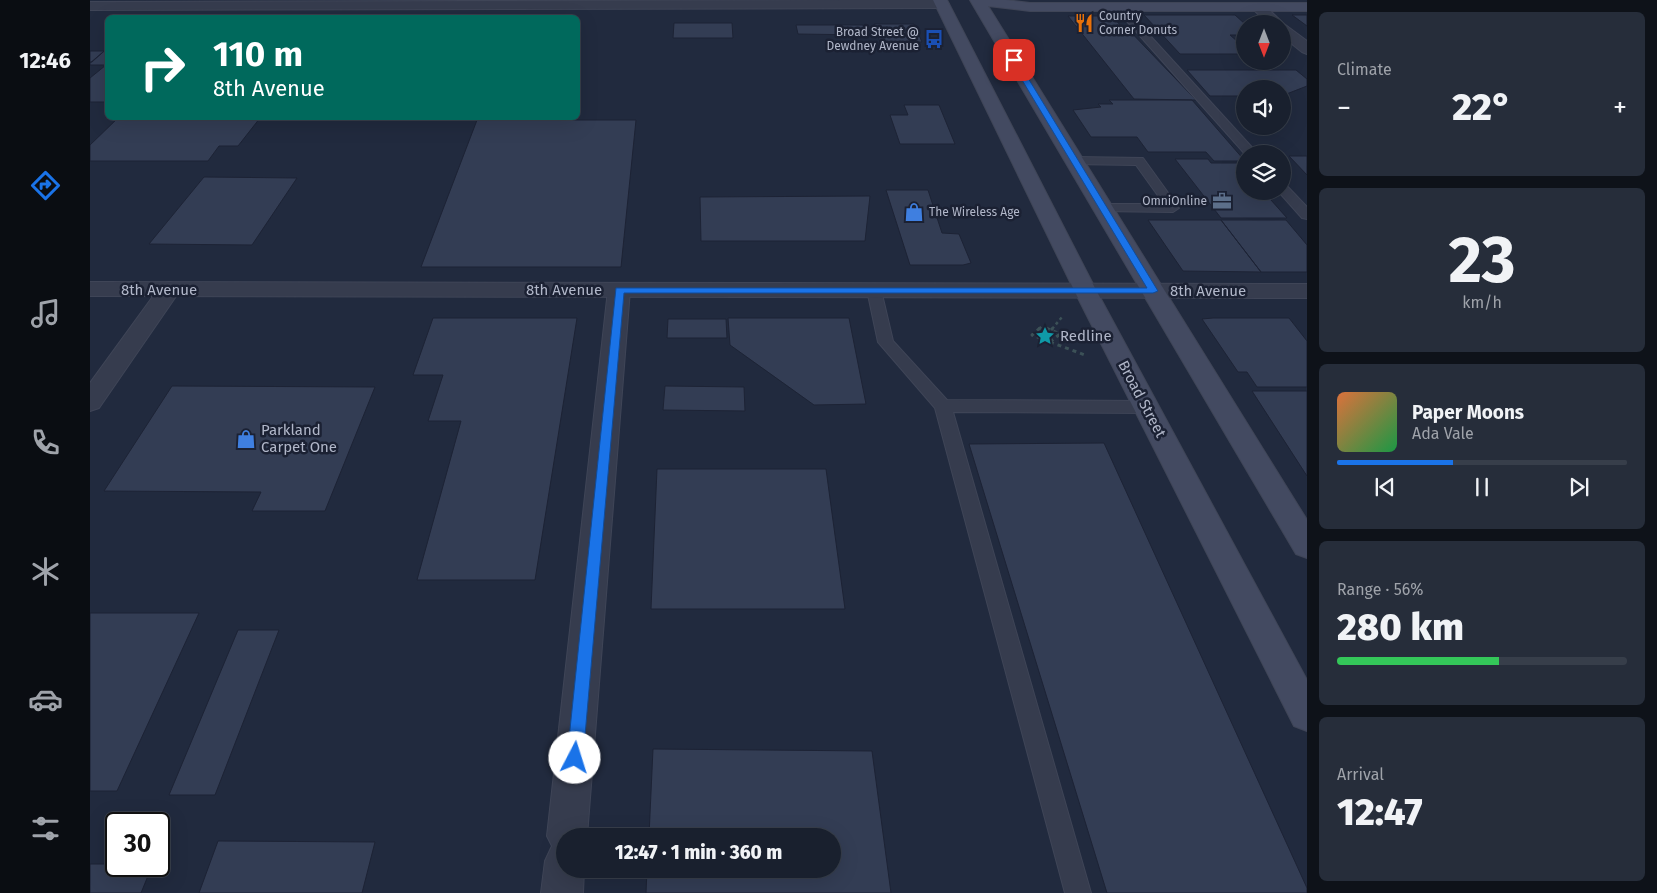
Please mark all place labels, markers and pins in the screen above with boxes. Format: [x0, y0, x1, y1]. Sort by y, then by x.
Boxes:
place label: Country Corner Donuts [1099, 9, 1178, 37]
restaurant icon: Country Corner Donuts [1073, 12, 1095, 34]
place label: Broad Street @ Dewdney Avenue [827, 25, 919, 53]
bus stop icon: Broad Street @ Dewdney Avenue [923, 28, 945, 50]
pin [993, 39, 1035, 81]
office icon: OmniOnline [1211, 190, 1233, 212]
place label: OmniOnline [1142, 194, 1207, 208]
shop icon: The Wireless Age [903, 201, 925, 223]
place label: The Wireless Age [929, 205, 1020, 219]
place icon: Redline [1034, 325, 1056, 347]
place label: Redline [1060, 327, 1112, 345]
place label: Parkland Carpet One [261, 421, 337, 456]
shop icon: Parkland Carpet One [235, 428, 257, 450]

